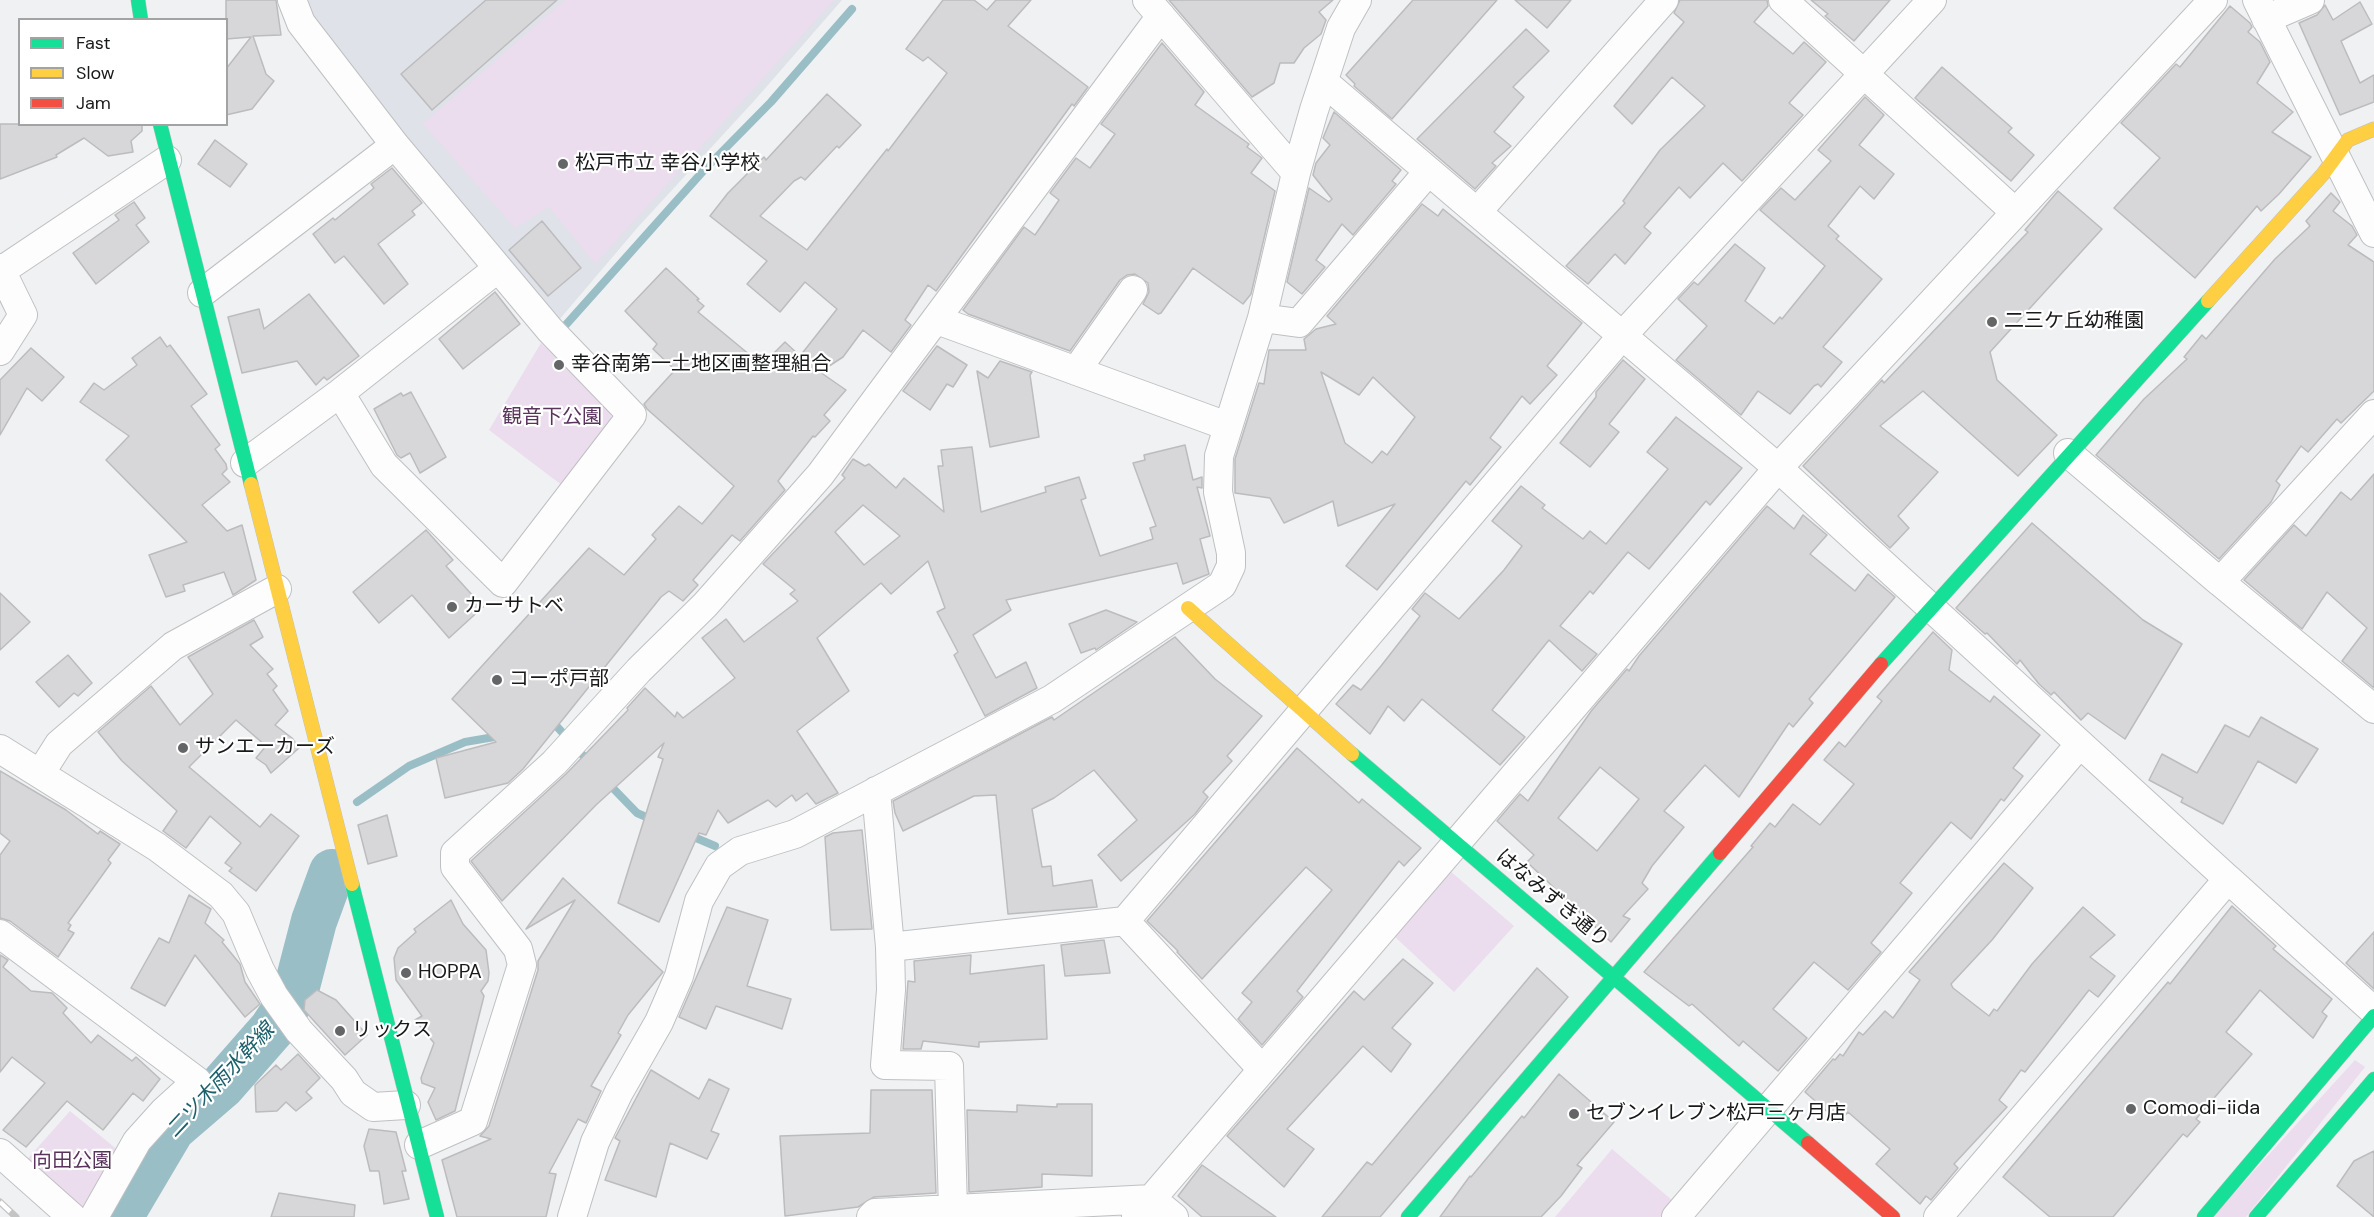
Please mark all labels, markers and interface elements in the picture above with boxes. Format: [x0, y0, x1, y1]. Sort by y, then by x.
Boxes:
legend [18, 18, 228, 126]
text: Fast [76, 31, 111, 55]
text: Slow [76, 61, 115, 85]
text: Jam [76, 91, 111, 115]
place label: 松戸市立 幸谷小学校 [575, 152, 760, 176]
marker: 松戸市立 幸谷小学校 [556, 157, 570, 171]
place label: 二三ケ丘幼稚園 [2004, 310, 2144, 334]
marker: 二三ケ丘幼稚園 [1985, 315, 1999, 329]
place label: 幸谷南第一土地区画整理組合 [571, 353, 831, 377]
marker: 幸谷南第一土地区画整理組合 [552, 358, 566, 372]
park label: 観音下公園 [502, 406, 602, 430]
place label: カーサトベ [464, 595, 564, 619]
marker: カーサトベ [445, 600, 459, 614]
place label: コーポ戸部 [509, 668, 609, 692]
marker: コーポ戸部 [490, 673, 504, 687]
place label: サンエーカーズ [195, 736, 335, 760]
marker: サンエーカーズ [176, 741, 190, 755]
street label: はなみずき通り [1491, 845, 1613, 953]
place label: HOPPA [418, 961, 482, 985]
marker: HOPPA [399, 966, 413, 980]
water label: 二ツ木雨水幹線 [162, 1019, 280, 1143]
place label: リックス [352, 1019, 432, 1043]
marker: リックス [333, 1024, 347, 1038]
place label: Comodi-iida [2143, 1097, 2260, 1121]
place label: セブンイレブン松戸三ヶ月店 [1586, 1102, 1846, 1126]
marker: Comodi-iida [2124, 1102, 2138, 1116]
marker: セブンイレブン松戸三ヶ月店 [1567, 1107, 1581, 1121]
park label: 向田公園 [32, 1150, 112, 1174]

